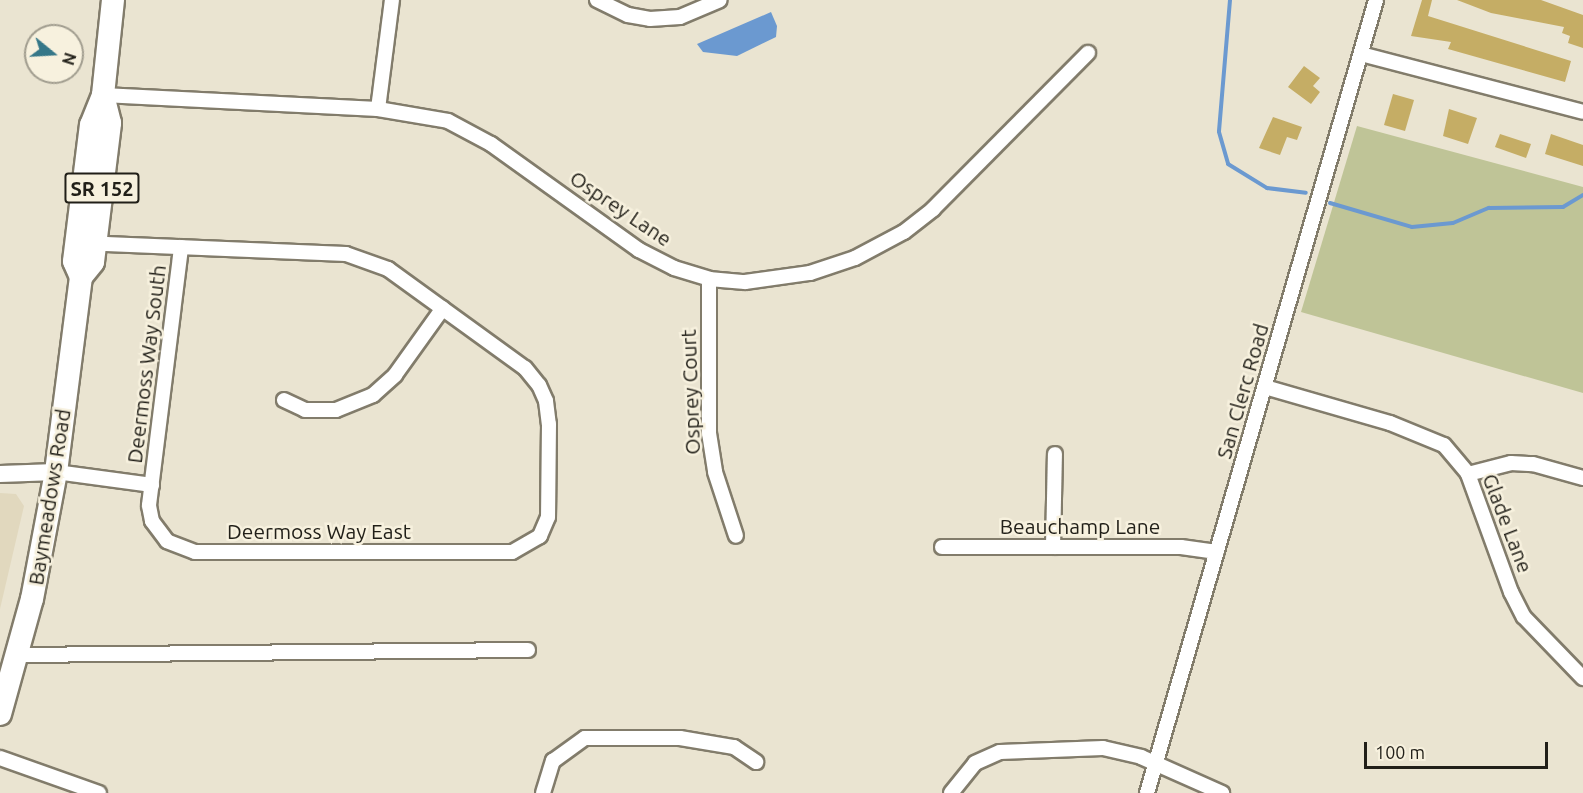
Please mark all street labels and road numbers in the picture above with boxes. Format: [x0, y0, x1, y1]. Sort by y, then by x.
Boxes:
street label: Osprey Lane [565, 165, 677, 251]
road number: SR 152 [63, 171, 141, 205]
street label: Deermoss Way South [121, 263, 171, 465]
street label: San Clerc Road [1211, 320, 1273, 462]
street label: Osprey Court [675, 329, 705, 455]
street label: Baymeadows Road [23, 407, 75, 587]
street label: Glade Lane [1478, 470, 1538, 576]
street label: Beauchamp Lane [1000, 513, 1160, 539]
street label: Deermoss Way East [227, 518, 411, 544]

